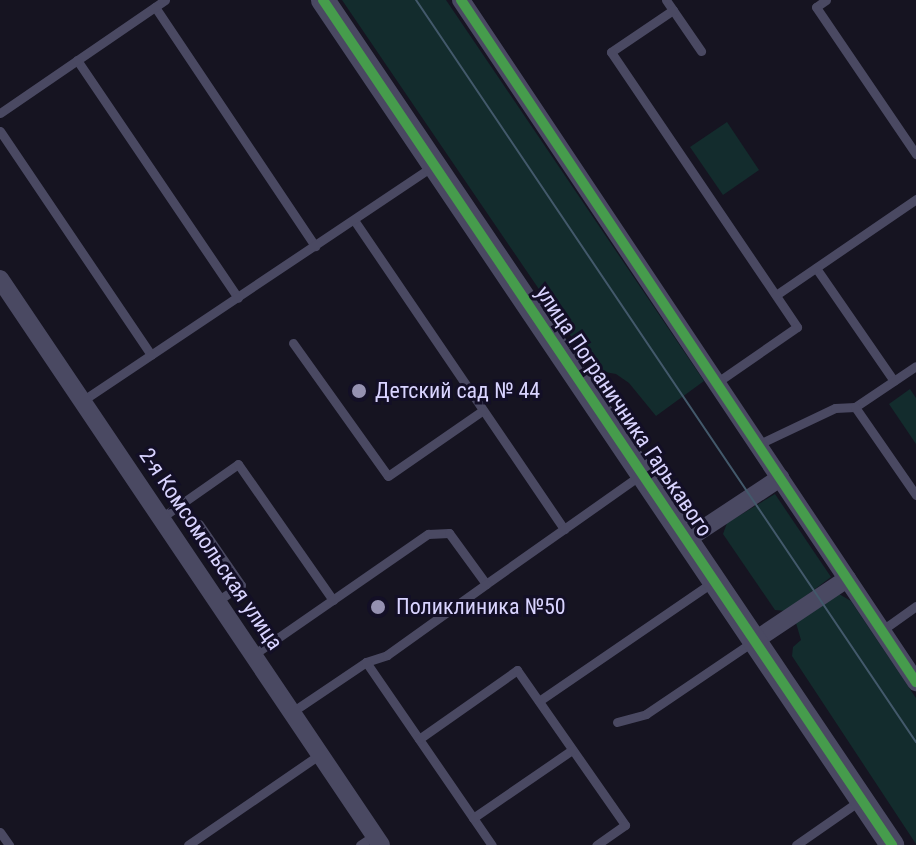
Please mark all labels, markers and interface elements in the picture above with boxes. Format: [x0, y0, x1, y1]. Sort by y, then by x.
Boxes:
street label: улица Пограничника Гарькавого [530, 281, 718, 541]
place label: Детский сад № 44 [375, 378, 540, 404]
marker: Детский сад № 44 [350, 382, 368, 400]
street label: 2-я Комсомольская улица [134, 443, 288, 655]
place label: Поликлиника №50 [396, 594, 566, 620]
marker: Поликлиника №50 [367, 596, 389, 618]

